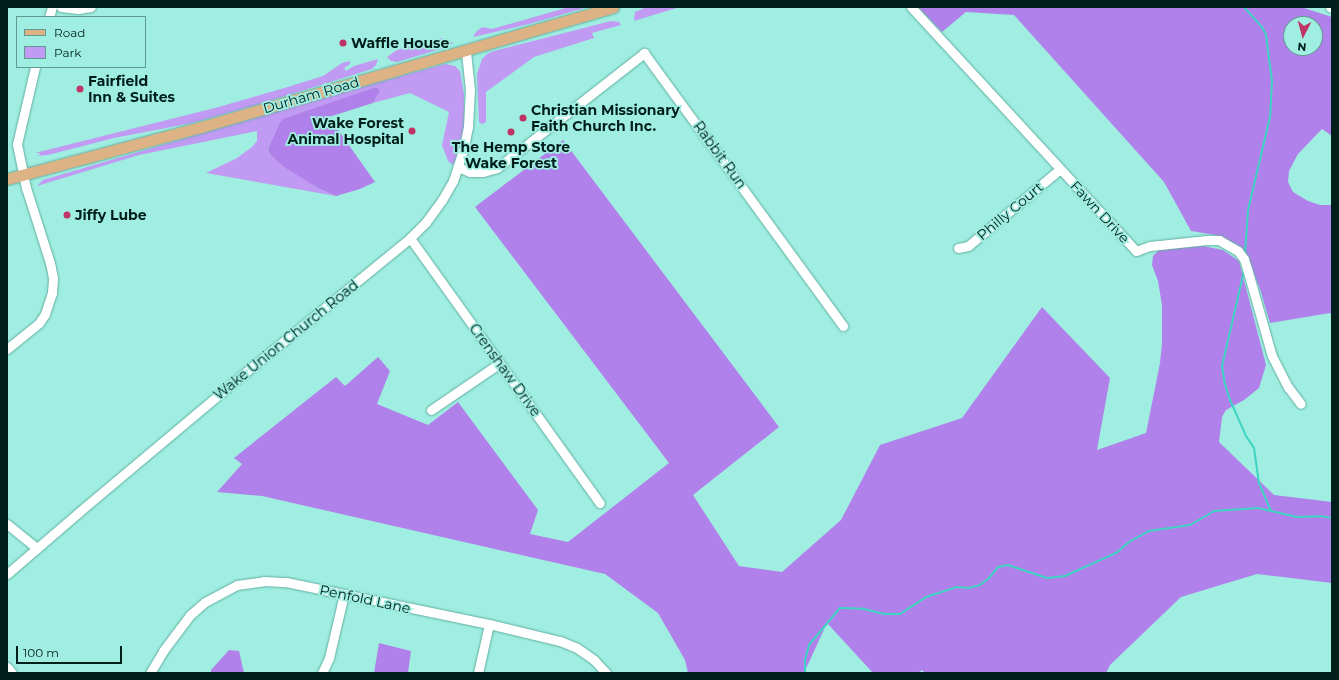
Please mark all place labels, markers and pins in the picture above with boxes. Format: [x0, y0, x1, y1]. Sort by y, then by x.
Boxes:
place label: Waffle House [351, 35, 449, 51]
marker: Waffle House [338, 38, 348, 48]
place label: Fairfield Inn & Suites [88, 73, 175, 106]
marker: Fairfield Inn & Suites [75, 84, 85, 94]
place label: Christian Missionary Faith Church Inc. [531, 102, 680, 134]
marker: Christian Missionary Faith Church Inc. [518, 113, 528, 123]
place label: Wake Forest Animal Hospital [287, 115, 404, 148]
marker: Wake Forest Animal Hospital [407, 126, 417, 136]
marker: The Hemp Store Wake Forest [506, 127, 516, 137]
place label: The Hemp Store Wake Forest [452, 139, 570, 172]
place label: Jiffy Lube [75, 207, 147, 223]
marker: Jiffy Lube [62, 210, 72, 220]

